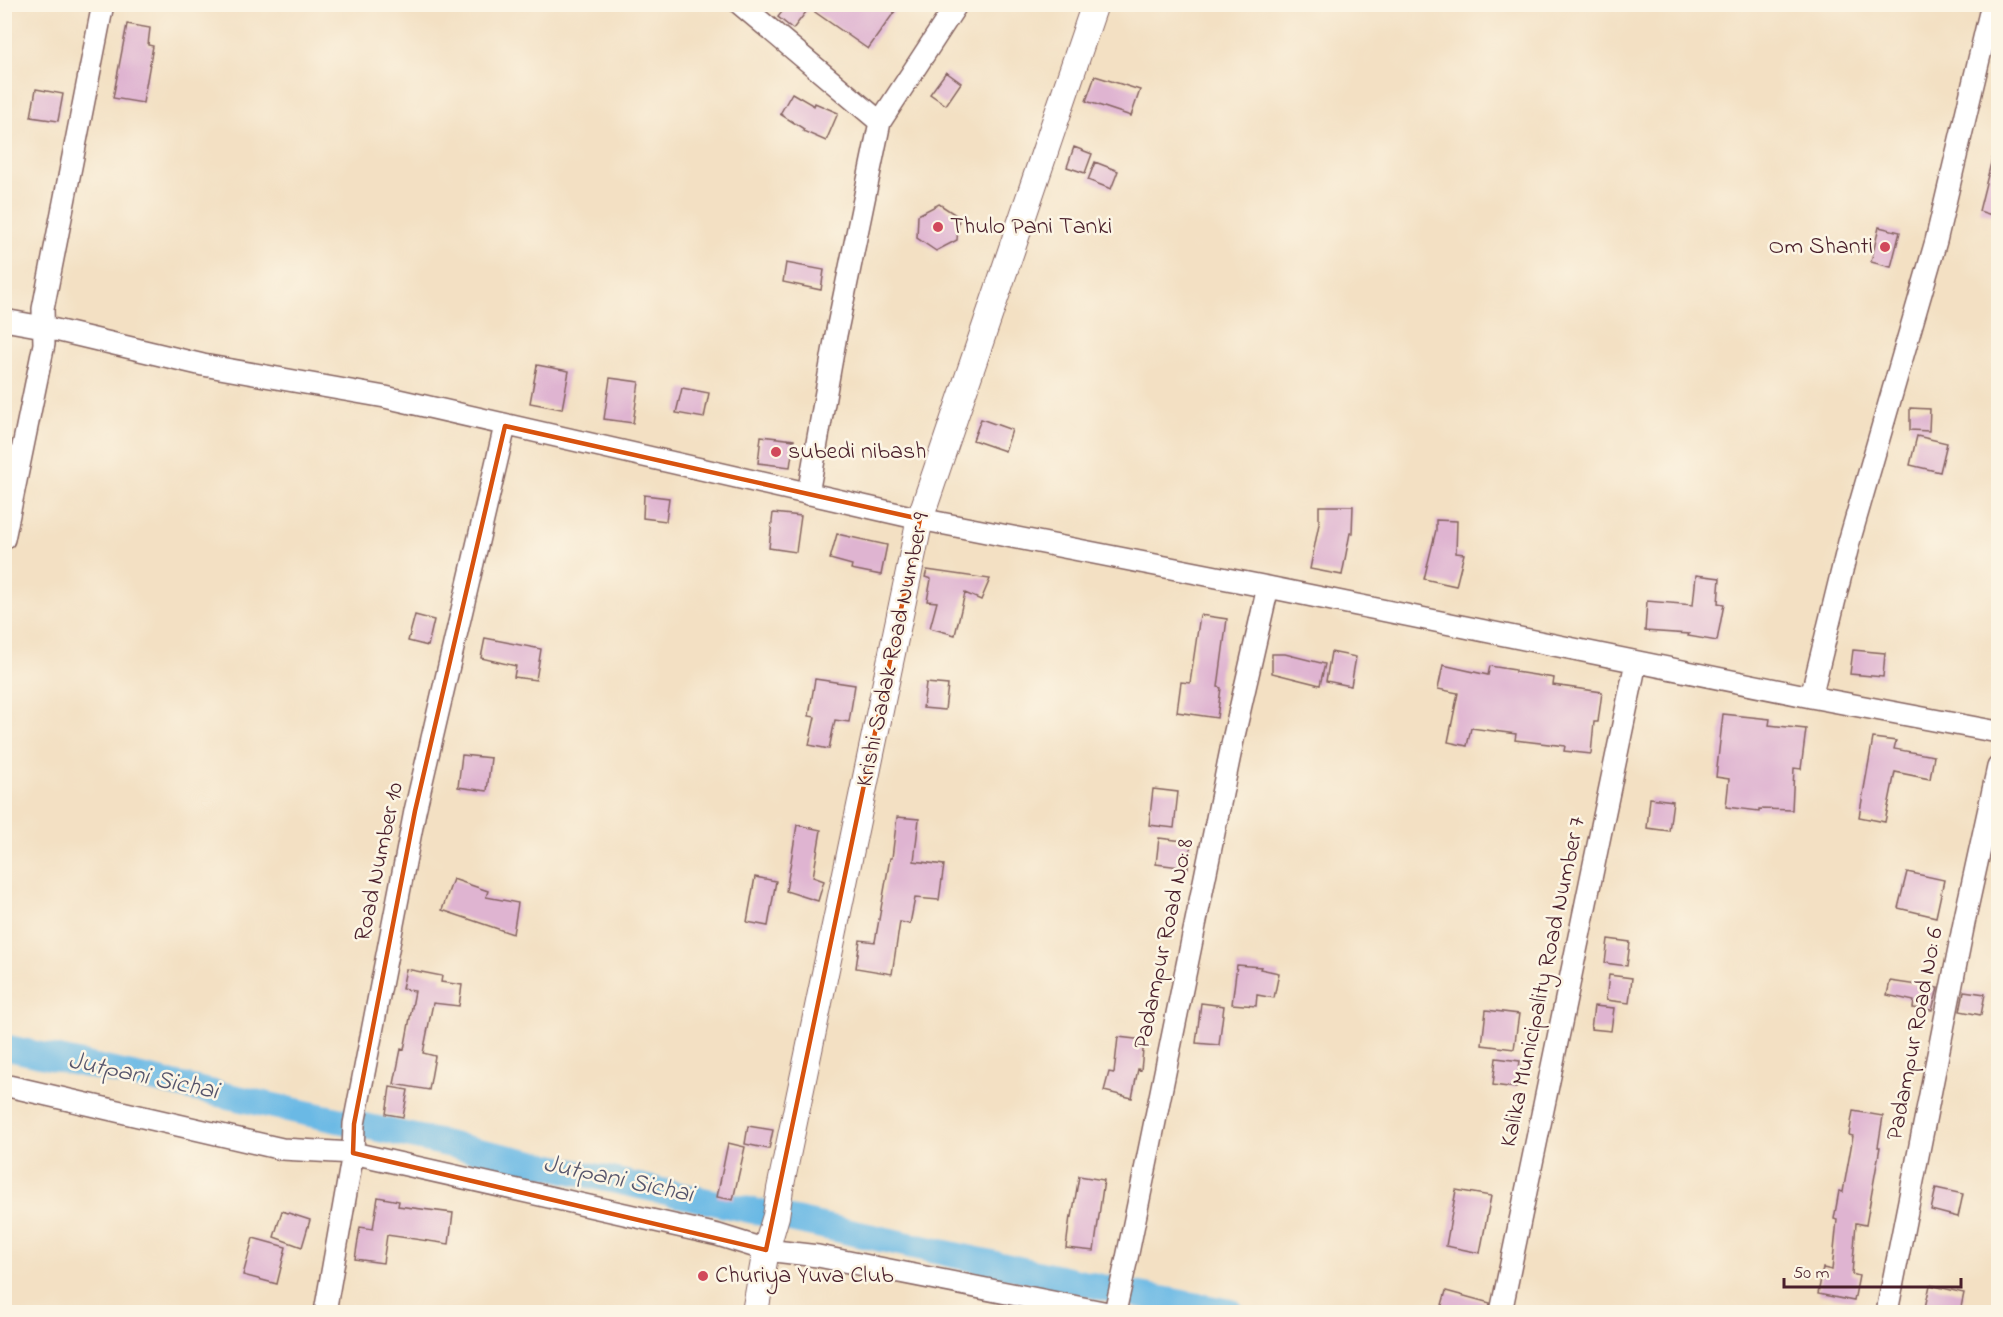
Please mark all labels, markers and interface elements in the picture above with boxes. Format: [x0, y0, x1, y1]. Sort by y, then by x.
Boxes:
place label: Thulo Pani Tanki [950, 210, 1112, 245]
marker: Thulo Pani Tanki [931, 220, 945, 234]
place label: Om Shanti [1769, 230, 1873, 265]
marker: Om Shanti [1878, 240, 1892, 254]
place label: subedi nibash [788, 435, 927, 470]
marker: subedi nibash [769, 445, 783, 459]
street label: Krishi Sadak Road Number 9 [848, 509, 940, 790]
street label: Road Number 10 [346, 779, 414, 945]
street label: Kalika Municipality Road Number 7 [1492, 813, 1597, 1151]
street label: Padampur Road No: 8 [1126, 835, 1204, 1053]
street label: Padampur Road No: 6 [1878, 924, 1954, 1143]
water label: Jutpani Sichai [65, 1043, 224, 1112]
water label: Jutpani Sichai [540, 1146, 699, 1215]
scale bar [1784, 1251, 1961, 1289]
place label: Churiya Yuva Club [715, 1259, 894, 1295]
text: 50 m [1793, 1261, 1830, 1287]
marker: Churiya Yuva Club [696, 1269, 710, 1283]

